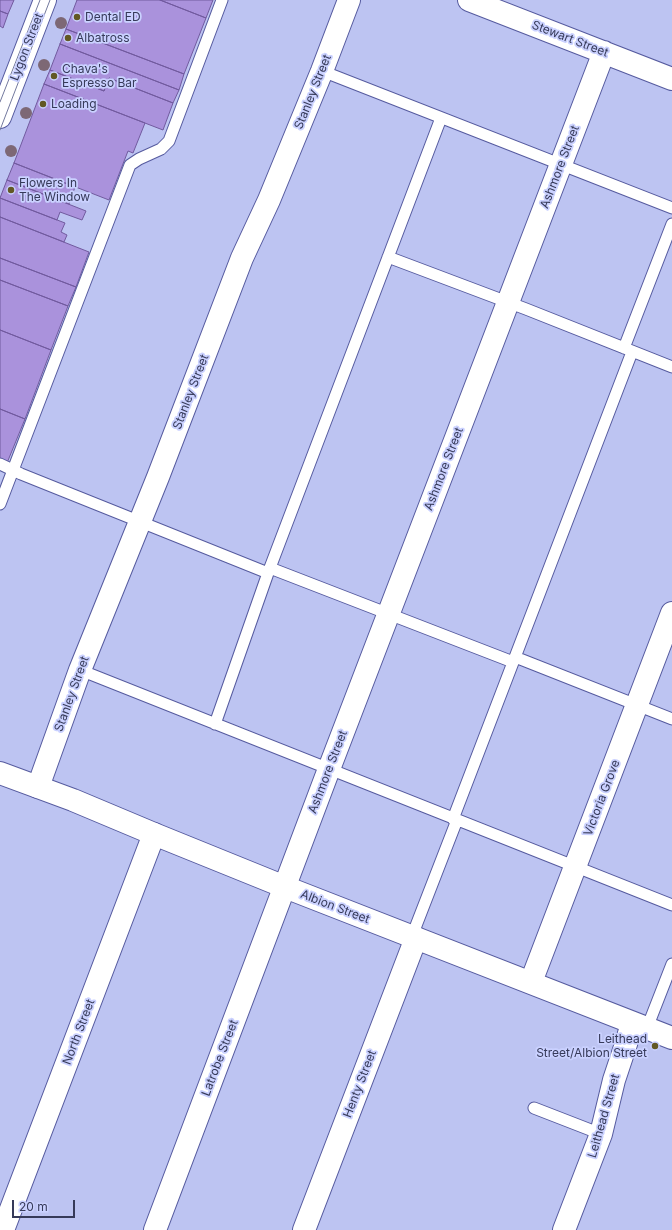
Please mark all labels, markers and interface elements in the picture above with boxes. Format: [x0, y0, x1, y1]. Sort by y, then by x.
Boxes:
place label: Dental ED [85, 10, 141, 24]
street label: Lygon Street [7, 11, 47, 83]
marker: Dental ED [72, 12, 82, 22]
street label: Stewart Street [530, 18, 610, 60]
place label: Albatross [76, 31, 129, 45]
marker: Albatross [63, 33, 73, 43]
street label: Stanley Street [291, 53, 335, 131]
place label: Chava's Espresso Bar [62, 62, 137, 90]
marker: Chava's Espresso Bar [49, 71, 59, 81]
place label: Loading [51, 97, 97, 111]
marker: Loading [38, 99, 48, 109]
street label: Ashmore Street [538, 123, 582, 211]
place label: Flowers In The Window [19, 176, 90, 204]
marker: Flowers In The Window [6, 185, 16, 195]
street label: Stanley Street [170, 352, 212, 432]
street label: Ashmore Street [422, 425, 466, 513]
street label: Stanley Street [52, 654, 92, 734]
street label: Ashmore Street [306, 728, 350, 816]
street label: Victoria Grove [581, 758, 623, 838]
street label: Albion Street [298, 887, 372, 927]
street label: North Street [60, 997, 98, 1067]
street label: Latrobe Street [199, 1018, 241, 1098]
place label: Leithead Street/Albion Street [536, 1032, 647, 1060]
marker: Leithead Street/Albion Street [650, 1041, 660, 1051]
street label: Henty Street [341, 1048, 379, 1120]
street label: Leithead Street [585, 1073, 623, 1159]
scale bar [14, 1192, 77, 1218]
text: 20 m [19, 1199, 48, 1214]

